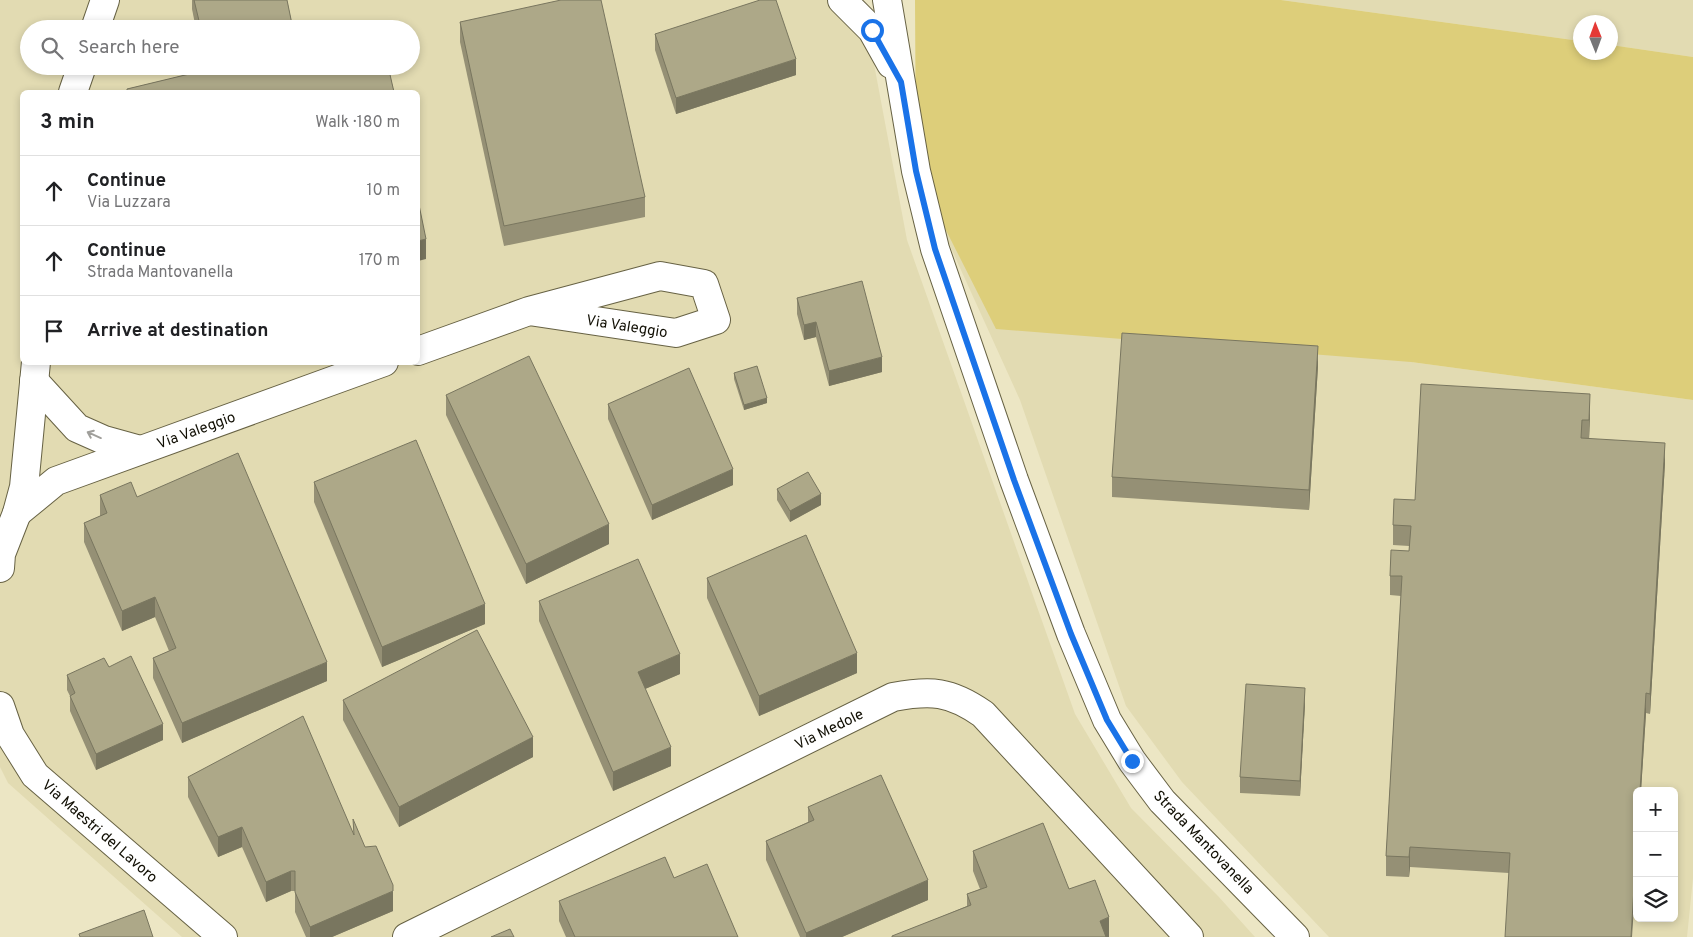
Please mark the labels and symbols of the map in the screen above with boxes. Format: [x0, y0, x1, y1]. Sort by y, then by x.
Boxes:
north arrow [1573, 15, 1618, 60]
route start [861, 19, 884, 42]
street label: Via Valeggio [585, 312, 669, 343]
street label: Via Valeggio [155, 408, 238, 454]
one-way arrow [87, 430, 102, 440]
street label: Via Medole [792, 706, 867, 755]
route end [1121, 750, 1144, 773]
street label: Via Maestri del Lavoro [37, 777, 161, 888]
street label: Strada Mantovanella [1148, 787, 1257, 899]

